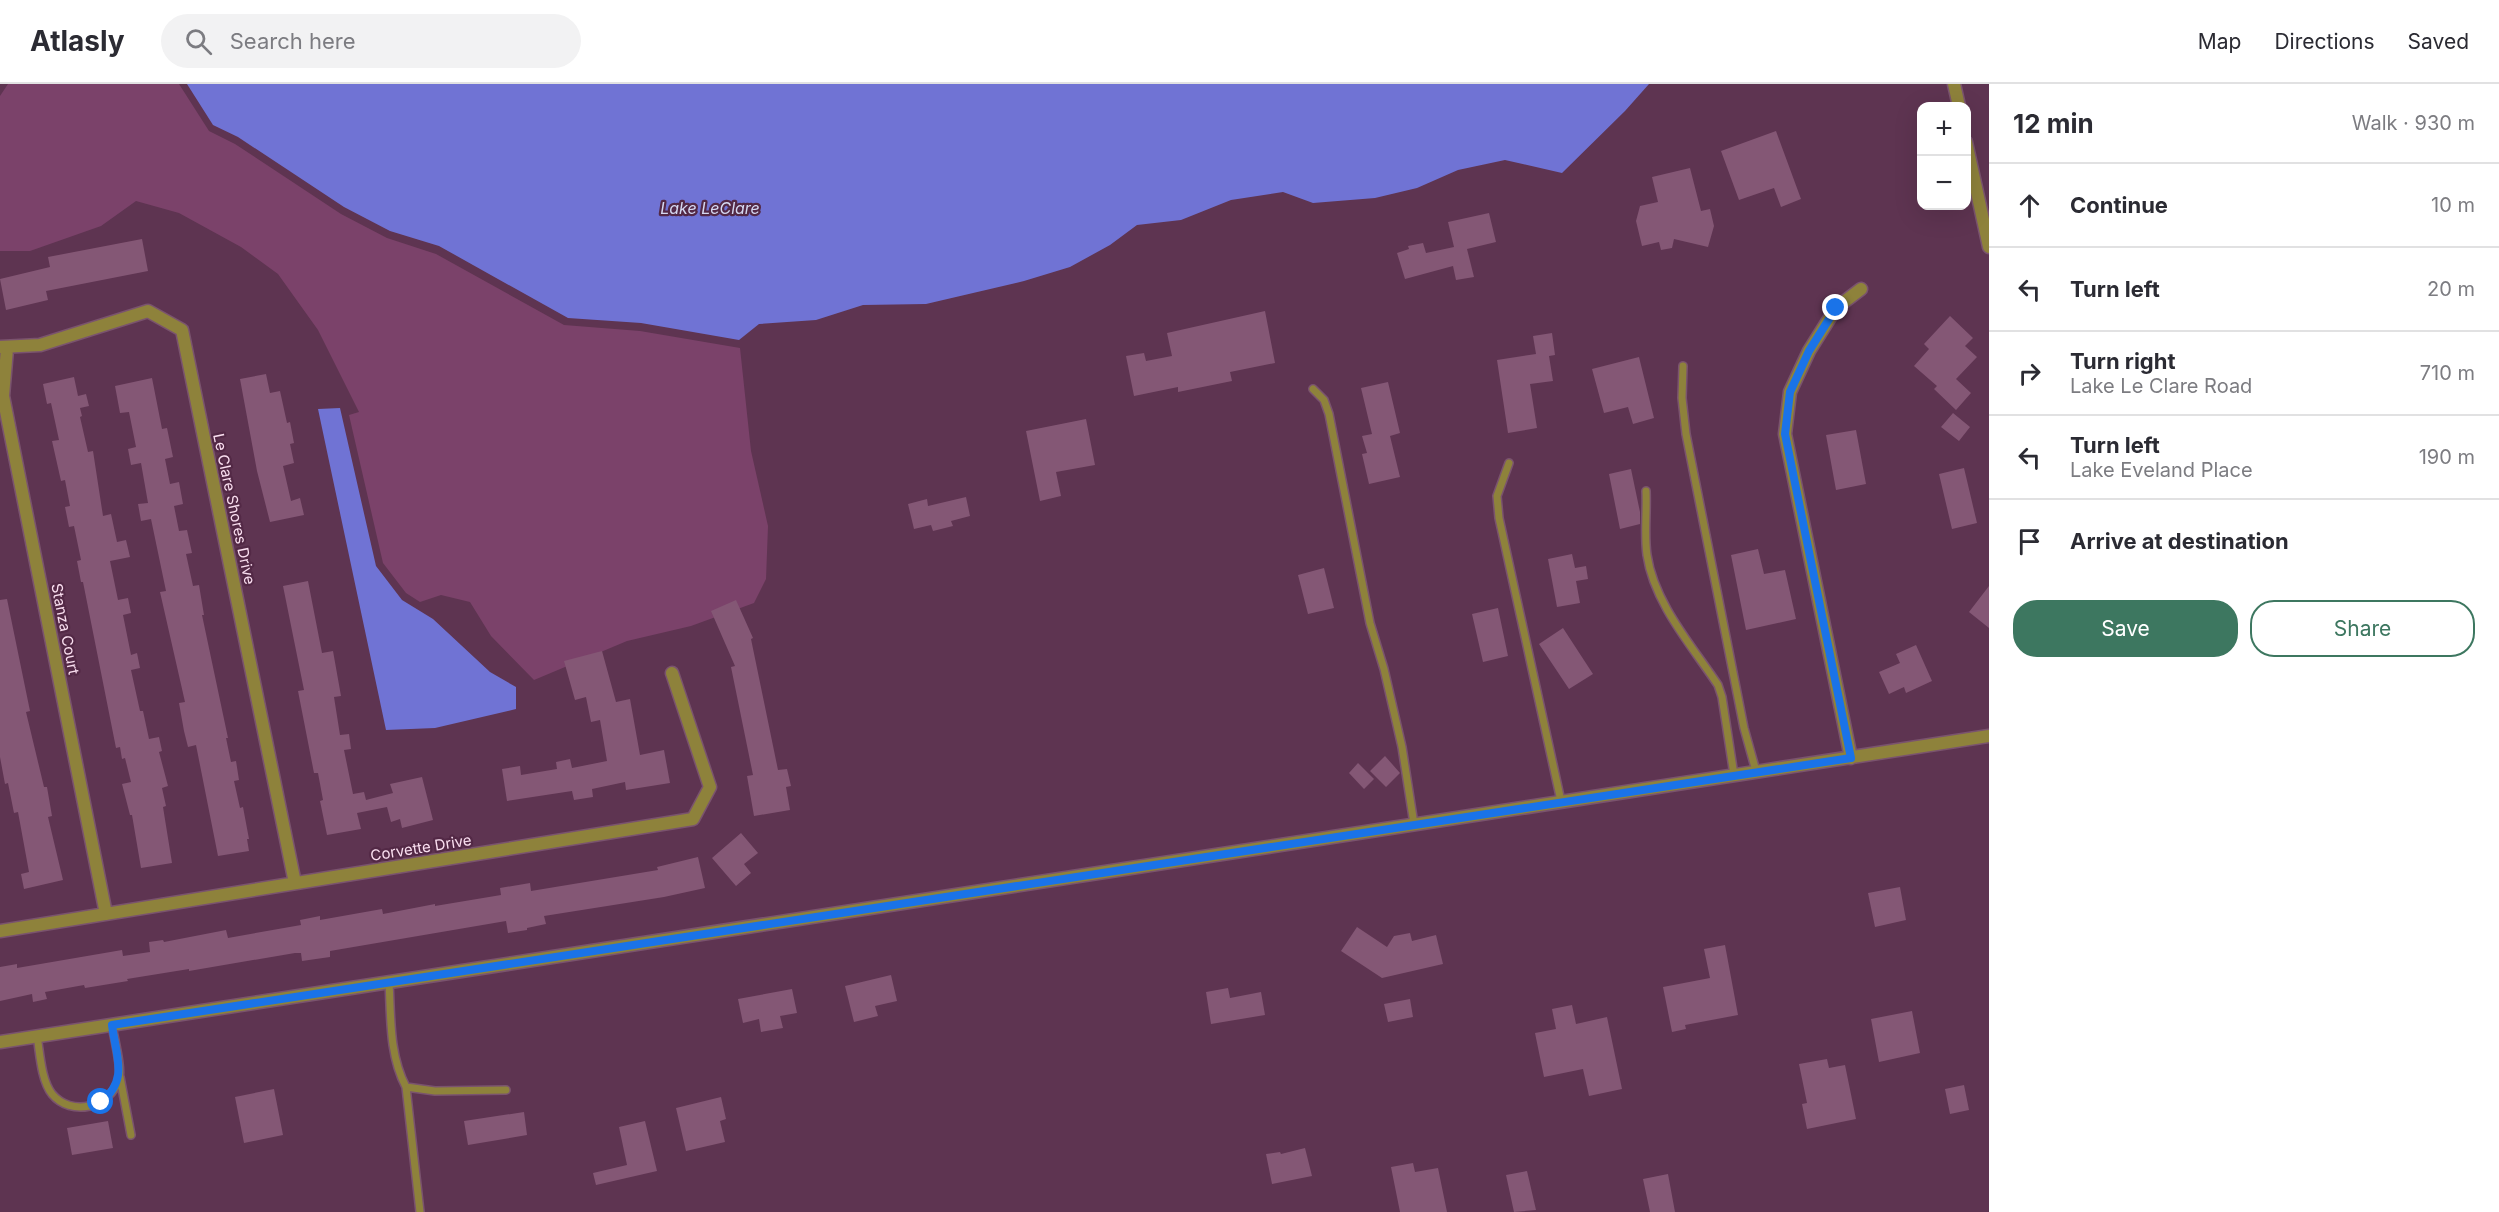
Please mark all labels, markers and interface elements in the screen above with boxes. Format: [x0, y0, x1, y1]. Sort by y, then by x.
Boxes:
search box [161, 14, 581, 68]
text: Atlasly [30, 24, 125, 58]
icon: search [182, 25, 215, 58]
text: Search here [230, 28, 356, 54]
text: Map [2198, 29, 2241, 54]
text: Directions [2274, 29, 2375, 54]
text: Saved [2408, 29, 2469, 54]
map controls [1917, 102, 1971, 210]
button: + [1917, 102, 1971, 156]
text: 12 min [2013, 108, 2094, 139]
text: Walk · 930 m [2352, 111, 2475, 135]
button: − [1917, 156, 1971, 210]
icon: ahead [2013, 189, 2046, 222]
text: Continue [2070, 192, 2168, 218]
text: 10 m [2431, 193, 2475, 217]
water label: Lake LeClare [660, 198, 760, 218]
icon: left [2013, 273, 2046, 306]
text: Turn left [2070, 276, 2160, 302]
text: 20 m [2427, 277, 2475, 301]
route end [1822, 294, 1848, 320]
text: Turn right [2070, 348, 2176, 374]
icon: right [2013, 357, 2046, 390]
text: 710 m [2420, 361, 2475, 385]
text: Lake Le Clare Road [2070, 374, 2252, 398]
street label: Le Clare Shores Drive [209, 432, 260, 586]
text: Turn left [2070, 432, 2160, 458]
icon: left [2013, 441, 2046, 474]
text: 190 m [2419, 445, 2475, 469]
text: Lake Eveland Place [2070, 458, 2253, 482]
icon: arrive [2013, 525, 2046, 558]
text: Arrive at destination [2070, 528, 2289, 554]
street label: Stanza Court [47, 582, 84, 676]
button: Save [2013, 600, 2238, 657]
button: Share [2250, 600, 2475, 657]
street label: Corvette Drive [369, 830, 473, 865]
route start [87, 1088, 113, 1114]

